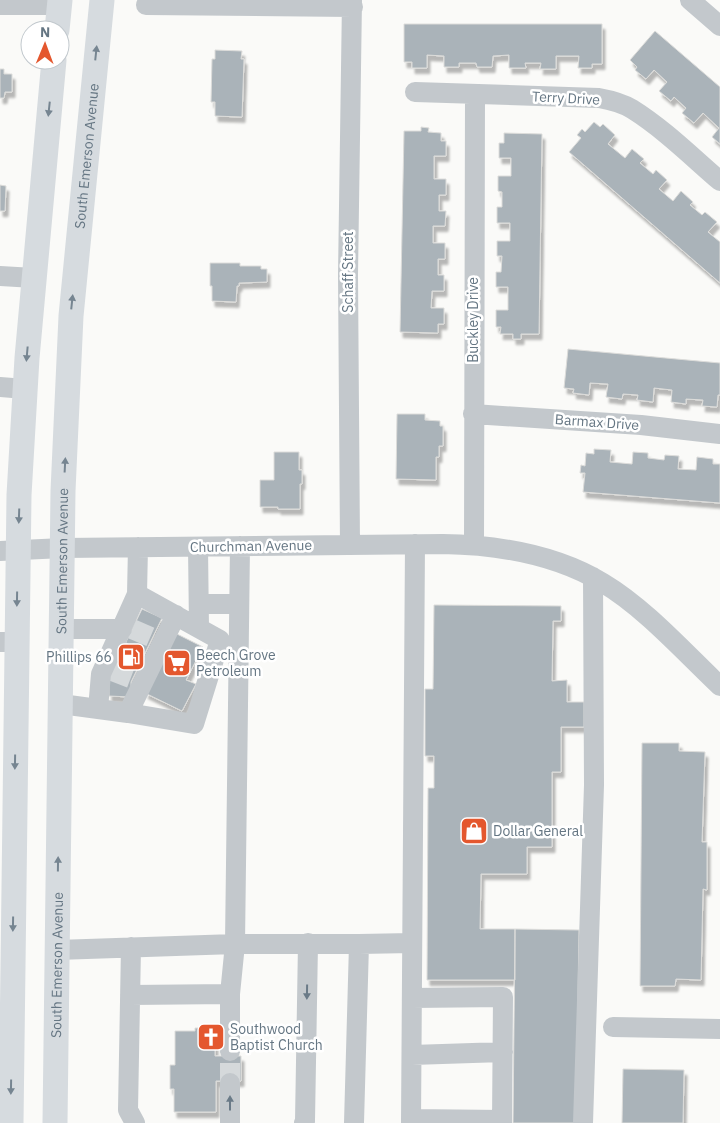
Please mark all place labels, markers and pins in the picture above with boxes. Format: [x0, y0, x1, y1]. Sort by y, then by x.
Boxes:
fuel station icon: Phillips 66 [116, 642, 146, 672]
place label: Beech Grove Petroleum [196, 646, 276, 680]
place label: Phillips 66 [46, 648, 112, 666]
supermarket icon: Beech Grove Petroleum [162, 648, 192, 678]
shop icon: Dollar General [459, 816, 489, 846]
place label: Dollar General [493, 822, 583, 840]
place label: Southwood Baptist Church [230, 1020, 323, 1054]
church icon: Southwood Baptist Church [196, 1022, 226, 1052]

